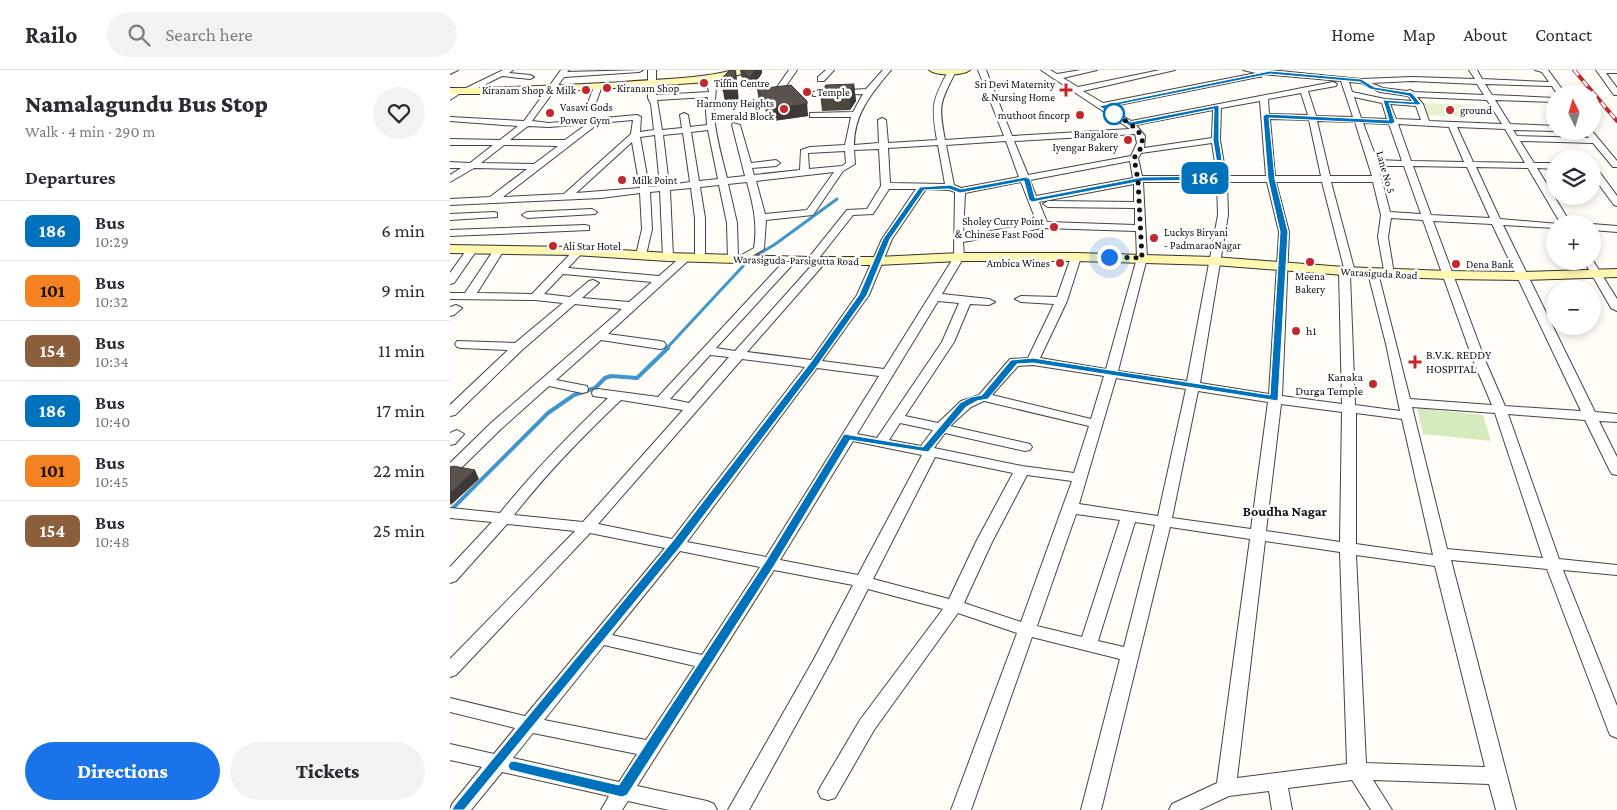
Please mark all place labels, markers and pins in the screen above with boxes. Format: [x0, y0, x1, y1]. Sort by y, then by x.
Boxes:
marker: Tiffin Centre [698, 77, 710, 89]
place label: Tiffin Centre [714, 77, 769, 89]
place label: Sri Devi Maternity & Nursing Home [975, 78, 1056, 104]
marker: Kiranam Shop [601, 82, 613, 94]
place label: Kiranam Shop [617, 82, 679, 95]
marker: Sri Devi Maternity & Nursing Home [1059, 83, 1073, 97]
place label: Kiranam Shop & Milk [482, 84, 577, 97]
marker: Kiranam Shop & Milk [580, 84, 592, 96]
marker: Temple [801, 86, 813, 98]
place label: Temple [817, 86, 850, 99]
place label: Harmony Heights Emerald Block [696, 97, 775, 122]
place label: Vasavi Gods Power Gym [560, 101, 613, 127]
marker: Harmony Heights Emerald Block [778, 103, 790, 115]
unlabelled marker [1103, 103, 1125, 125]
marker: ground [1444, 104, 1456, 116]
place label: ground [1460, 104, 1492, 117]
marker: Vasavi Gods Power Gym [544, 107, 556, 119]
place label: muthoot fincorp [998, 109, 1070, 122]
marker: muthoot fincorp [1074, 109, 1086, 121]
place label: Bangalore Iyengar Bakery [1053, 128, 1119, 154]
marker: Bangalore Iyengar Bakery [1122, 134, 1134, 146]
marker: Milk Point [616, 174, 628, 186]
place label: Milk Point [632, 174, 678, 186]
place label: Sholey Curry Point & Chinese Fast Food [955, 215, 1044, 240]
marker: Sholey Curry Point & Chinese Fast Food [1048, 221, 1060, 233]
place label: Luckys Biryani - PadmaraoNagar [1164, 226, 1241, 252]
marker: Luckys Biryani - PadmaraoNagar [1148, 232, 1160, 244]
marker: Ali Star Hotel [547, 240, 559, 252]
place label: Ali Star Hotel [563, 240, 621, 252]
marker: Meena Bakery [1304, 256, 1316, 268]
place label: Ambica Wines [987, 257, 1050, 269]
marker: Ambica Wines [1054, 257, 1066, 269]
marker: Dena Bank [1450, 258, 1462, 270]
place label: Dena Bank [1466, 258, 1514, 270]
place label: Meena Bakery [1295, 270, 1326, 296]
place label: h1 [1306, 324, 1316, 338]
marker: h1 [1290, 325, 1302, 337]
place label: B.V.K. REDDY HOSPITAL [1426, 348, 1492, 376]
marker: B.V.K. REDDY HOSPITAL [1408, 355, 1422, 369]
place label: Kanaka Durga Temple [1295, 370, 1363, 398]
marker: Kanaka Durga Temple [1367, 378, 1379, 390]

